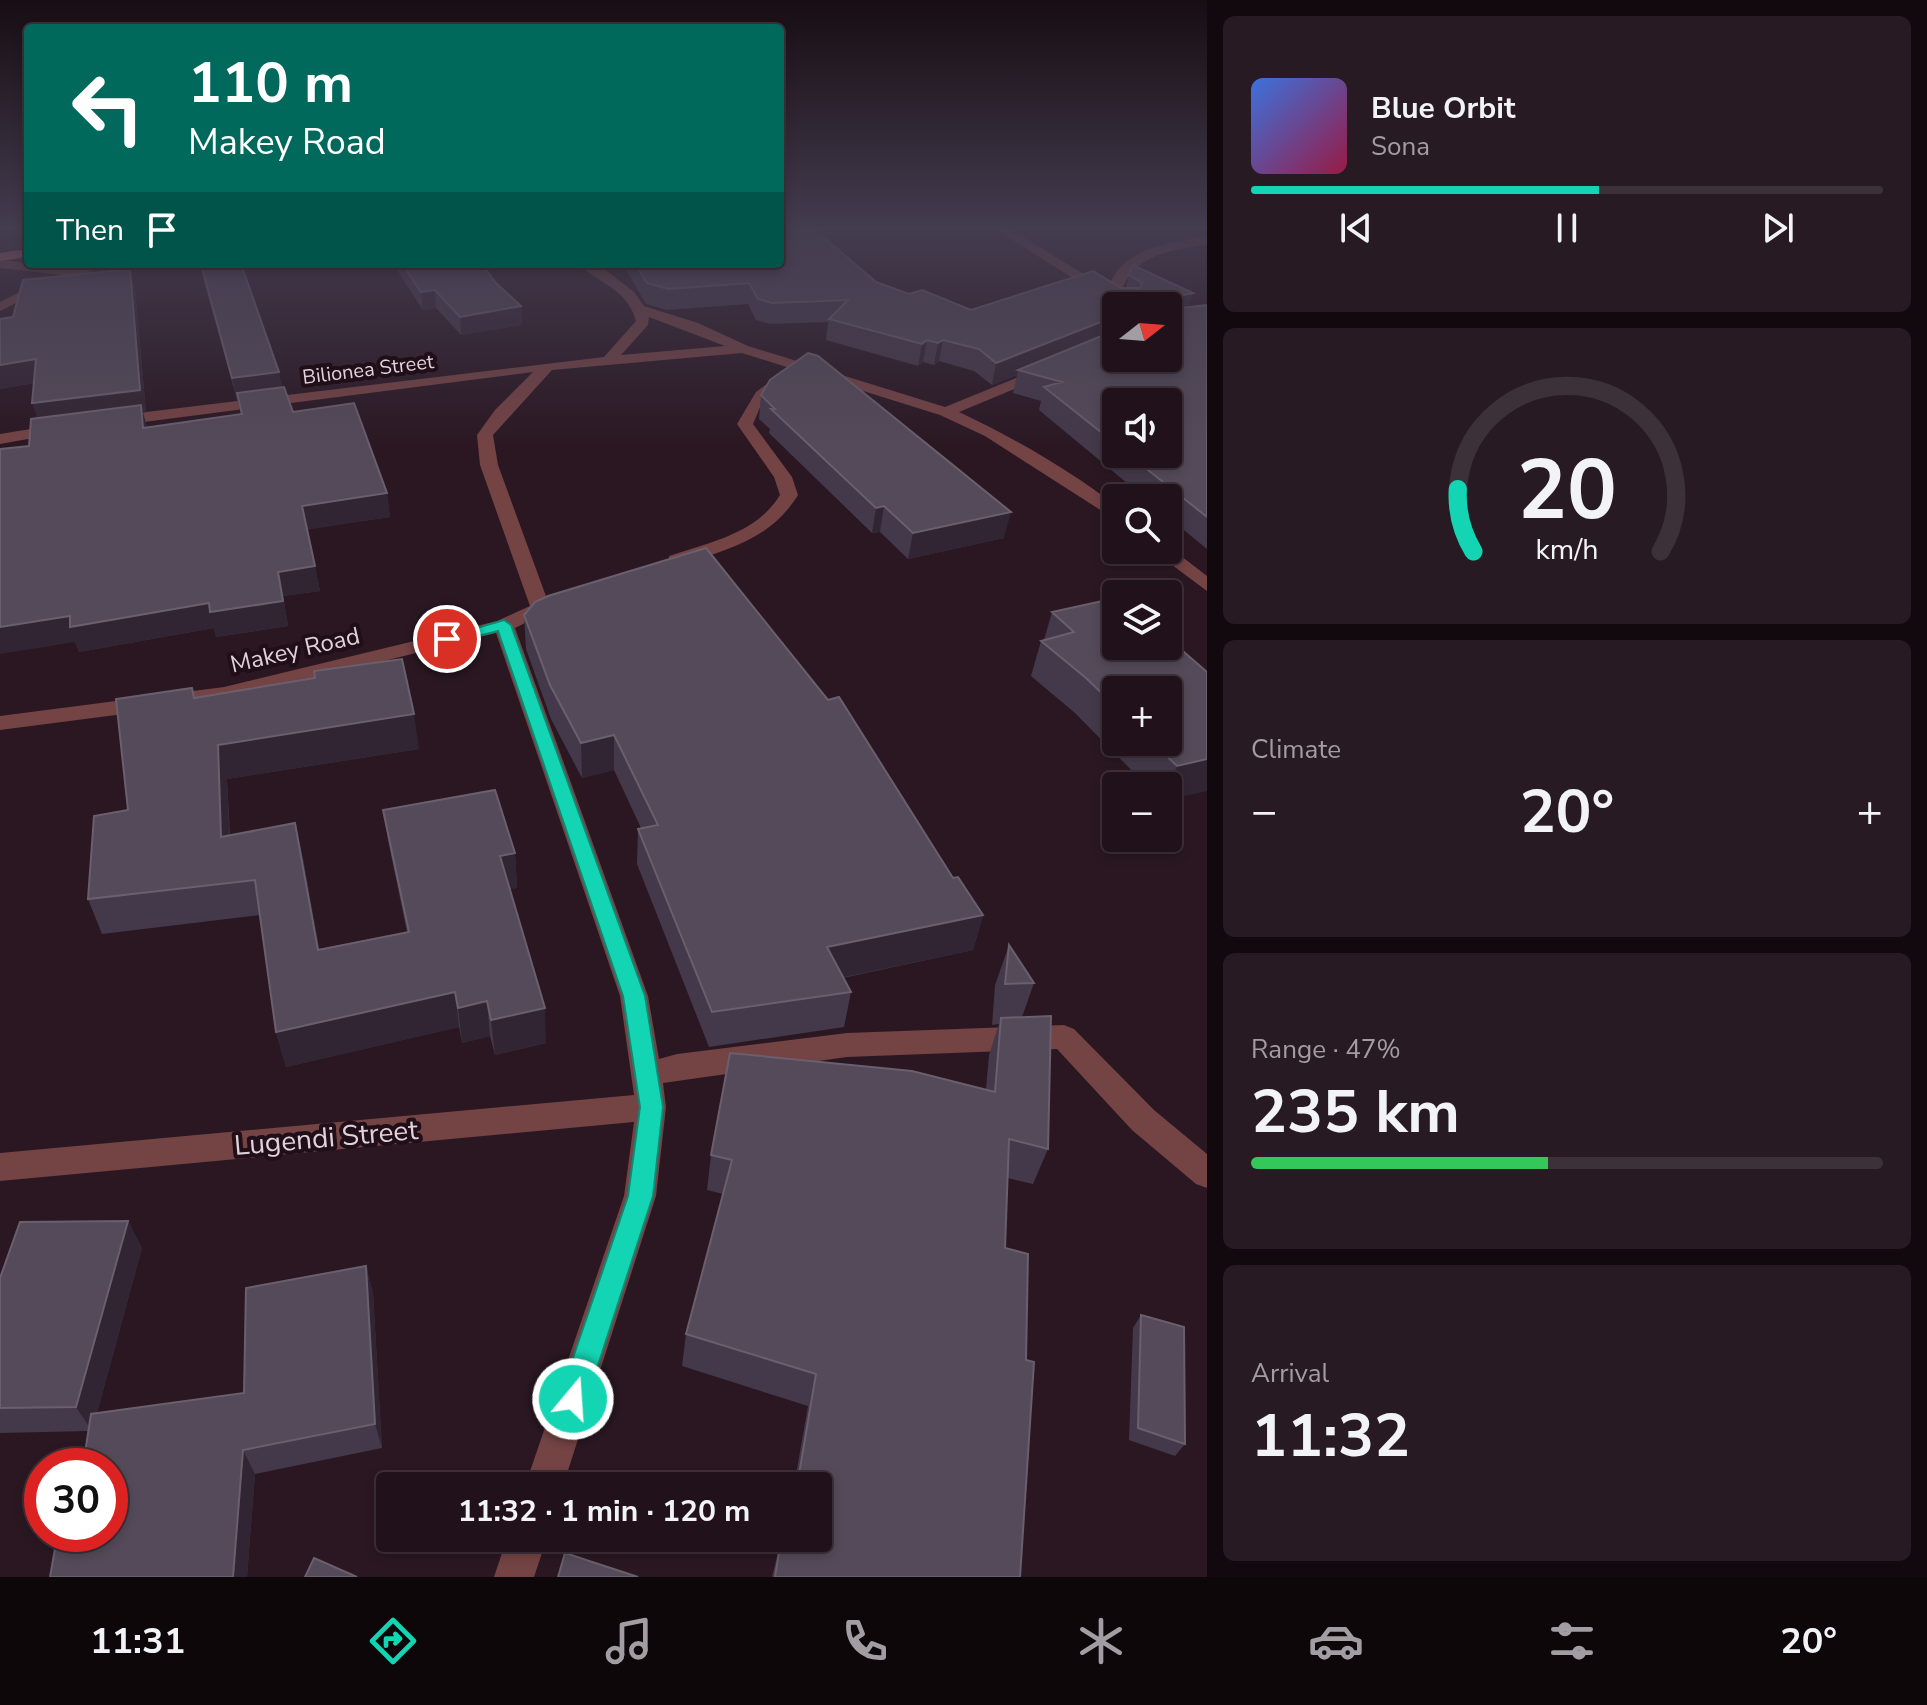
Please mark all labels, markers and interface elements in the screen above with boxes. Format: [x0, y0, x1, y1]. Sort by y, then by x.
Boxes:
text: 110 m [188, 45, 353, 122]
icon: left [56, 56, 160, 160]
text: Blue Orbit [1371, 88, 1515, 129]
text: Makey Road [188, 118, 386, 167]
text: Sona [1371, 129, 1430, 164]
icon: previous [1334, 206, 1378, 250]
icon: pause [1545, 206, 1589, 250]
icon: next [1756, 206, 1800, 250]
icon: arrive [140, 208, 184, 252]
text: Then [56, 210, 124, 251]
north arrow [1102, 292, 1182, 372]
map controls [1102, 292, 1182, 852]
street label: Bilionea Street [301, 348, 436, 391]
button: sound [1102, 388, 1182, 468]
text: 20 [1517, 434, 1617, 547]
button: search [1102, 484, 1182, 564]
text: km/h [1536, 530, 1598, 569]
button: layers [1102, 580, 1182, 660]
pin [413, 605, 481, 673]
icon: arrive [425, 617, 469, 661]
street label: Makey Road [227, 620, 363, 680]
button: + [1102, 676, 1182, 756]
text: Climate [1251, 732, 1341, 767]
text: 20° [1520, 771, 1614, 853]
button: − [1102, 772, 1182, 852]
text: − [1251, 782, 1277, 842]
text: + [1857, 782, 1883, 842]
text: Range · 47% [1251, 1032, 1401, 1067]
text: 235 km [1251, 1071, 1460, 1153]
street label: Lugendi Street [233, 1111, 420, 1165]
text: Arrival [1251, 1356, 1329, 1391]
position arrow [531, 1357, 615, 1441]
text: 11:32 [1251, 1395, 1410, 1477]
speed limit sign: 30 [24, 1448, 128, 1552]
text: 11:32 · 1 min · 120 m [458, 1491, 750, 1532]
icon: directions [365, 1613, 421, 1669]
icon: music [601, 1613, 657, 1669]
icon: phone [837, 1613, 893, 1669]
icon: climate [1073, 1613, 1129, 1669]
icon: car [1308, 1613, 1364, 1669]
icon: filters [1544, 1613, 1600, 1669]
text: 11:31 [90, 1617, 185, 1666]
text: 20° [1780, 1617, 1837, 1666]

